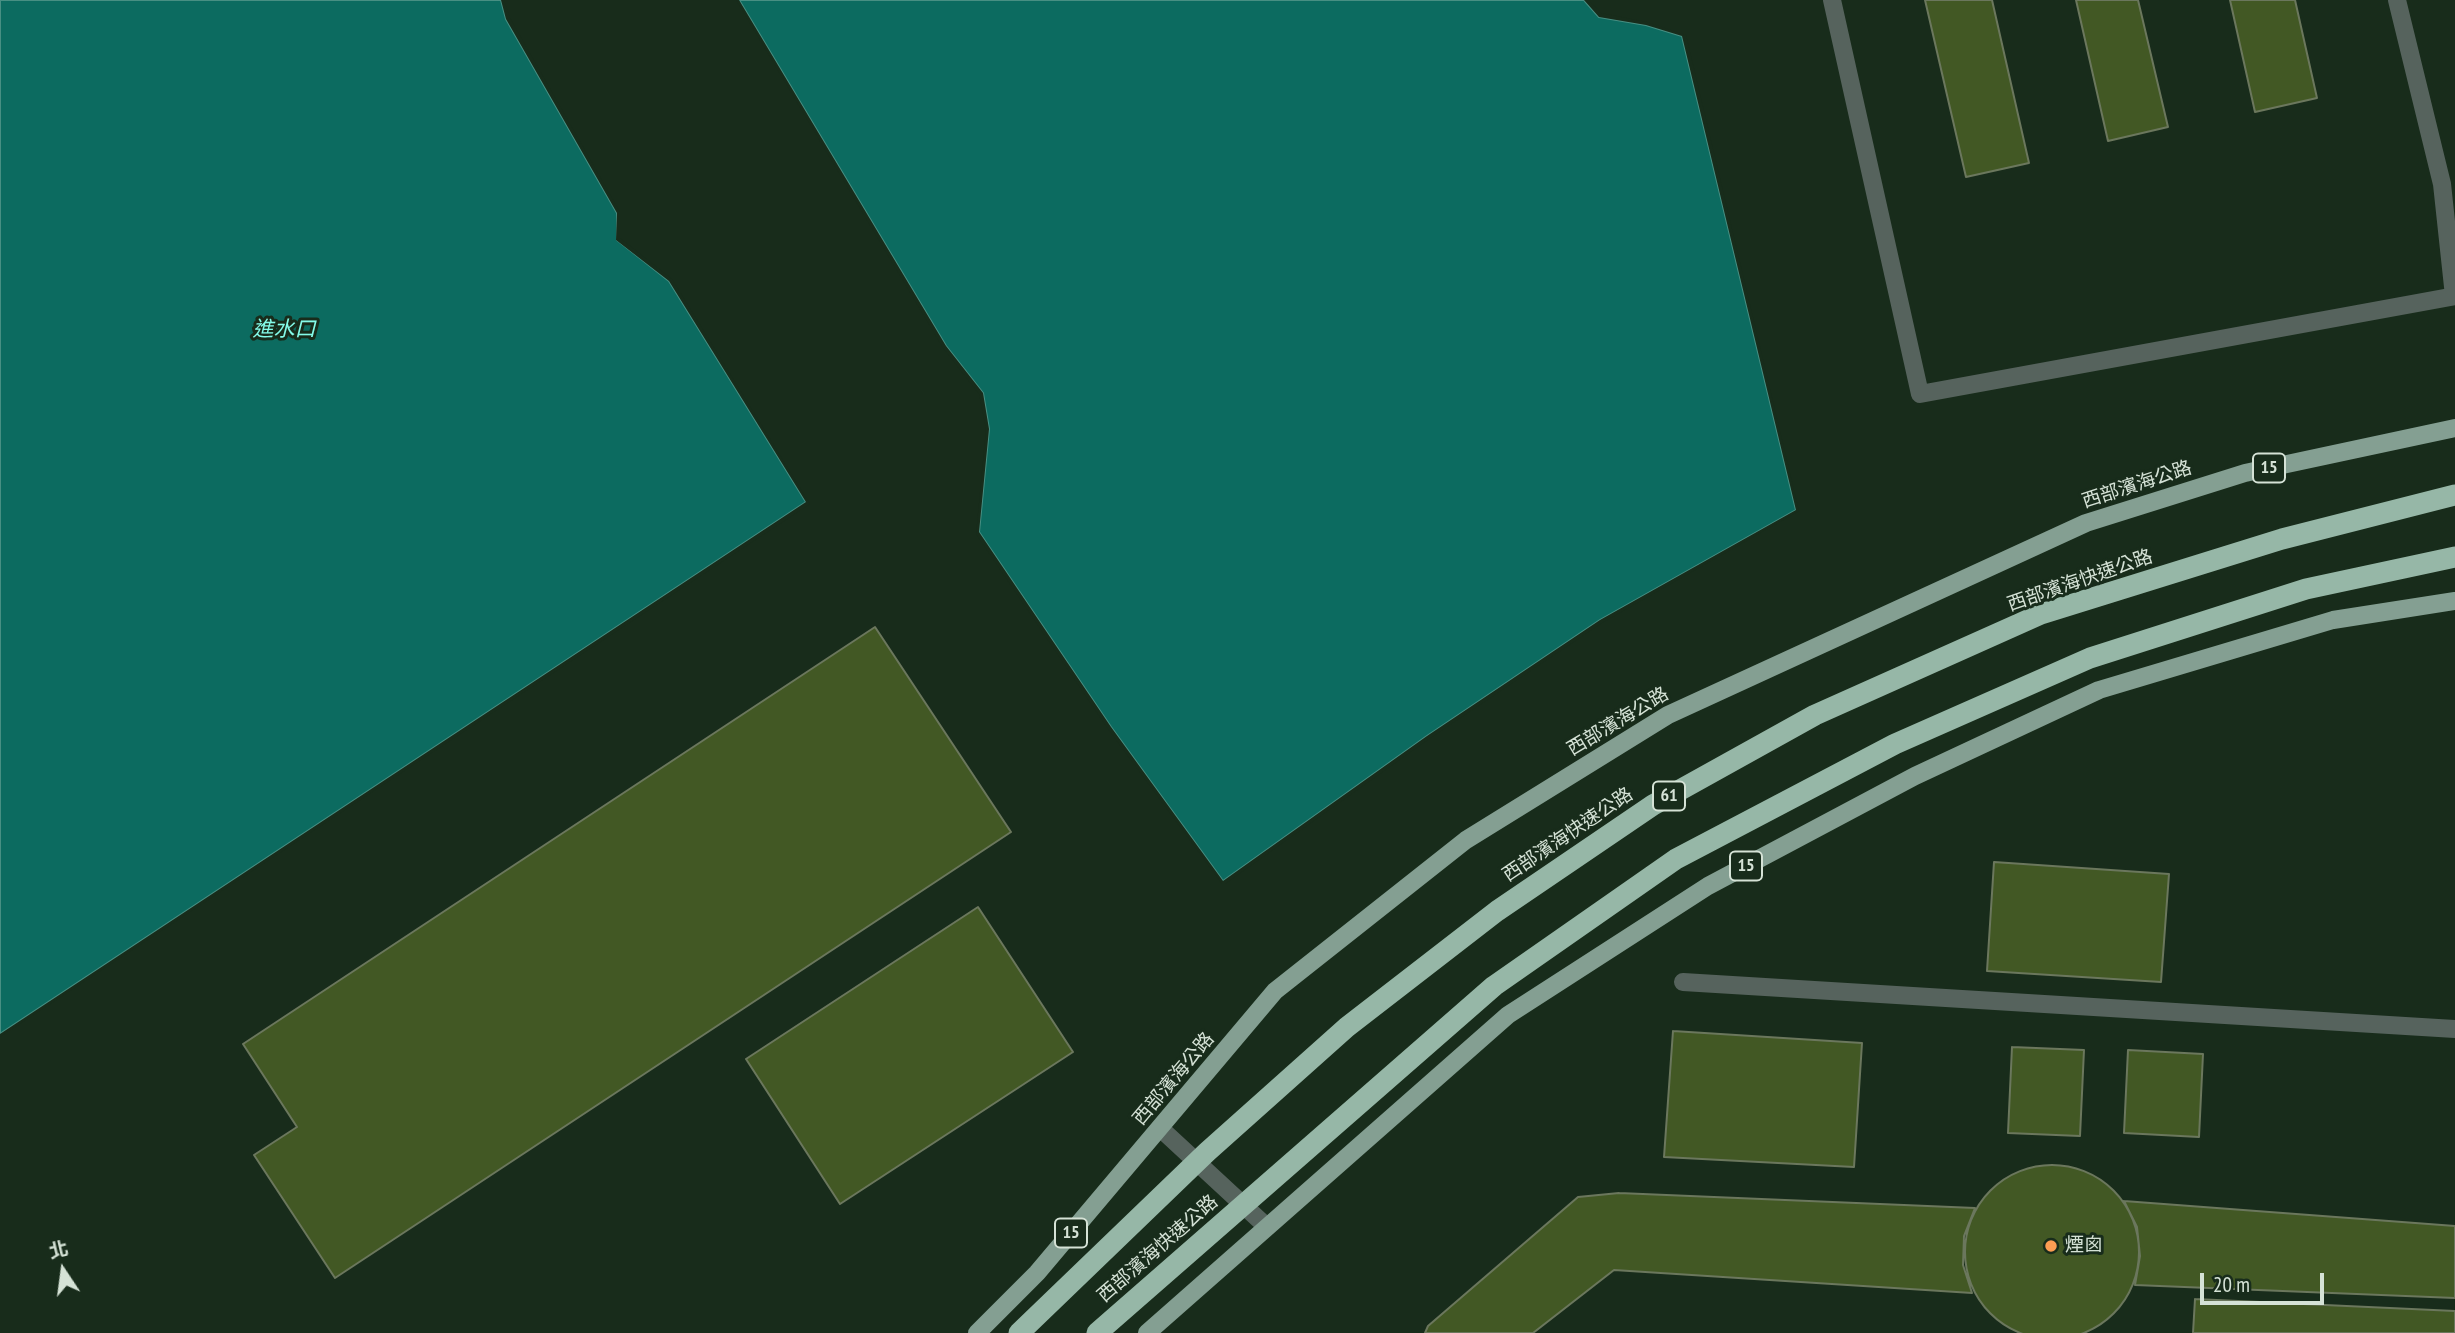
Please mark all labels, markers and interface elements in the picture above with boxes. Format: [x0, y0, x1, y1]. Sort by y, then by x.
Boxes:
water label: 進水口 [253, 317, 315, 343]
road number: 15 [2253, 454, 2285, 482]
street label: 西部濱海公路 [2079, 457, 2195, 513]
street label: 西部濱海快速公路 [2004, 545, 2156, 617]
street label: 西部濱海公路 [1563, 683, 1673, 761]
road number: 61 [1653, 782, 1685, 810]
street label: 西部濱海快速公路 [1499, 783, 1637, 887]
road number: 15 [1730, 852, 1762, 880]
street label: 西部濱海公路 [1129, 1028, 1219, 1130]
street label: 西部濱海快速公路 [1093, 1191, 1223, 1307]
road number: 15 [1055, 1218, 1087, 1248]
north arrow [28, 1235, 98, 1305]
place label: 煙囪 [2065, 1235, 2103, 1257]
text: 北 [46, 1236, 70, 1263]
marker: 煙囪 [2043, 1238, 2059, 1254]
scale bar [2203, 1260, 2327, 1304]
text: 20 m [2213, 1271, 2250, 1298]

